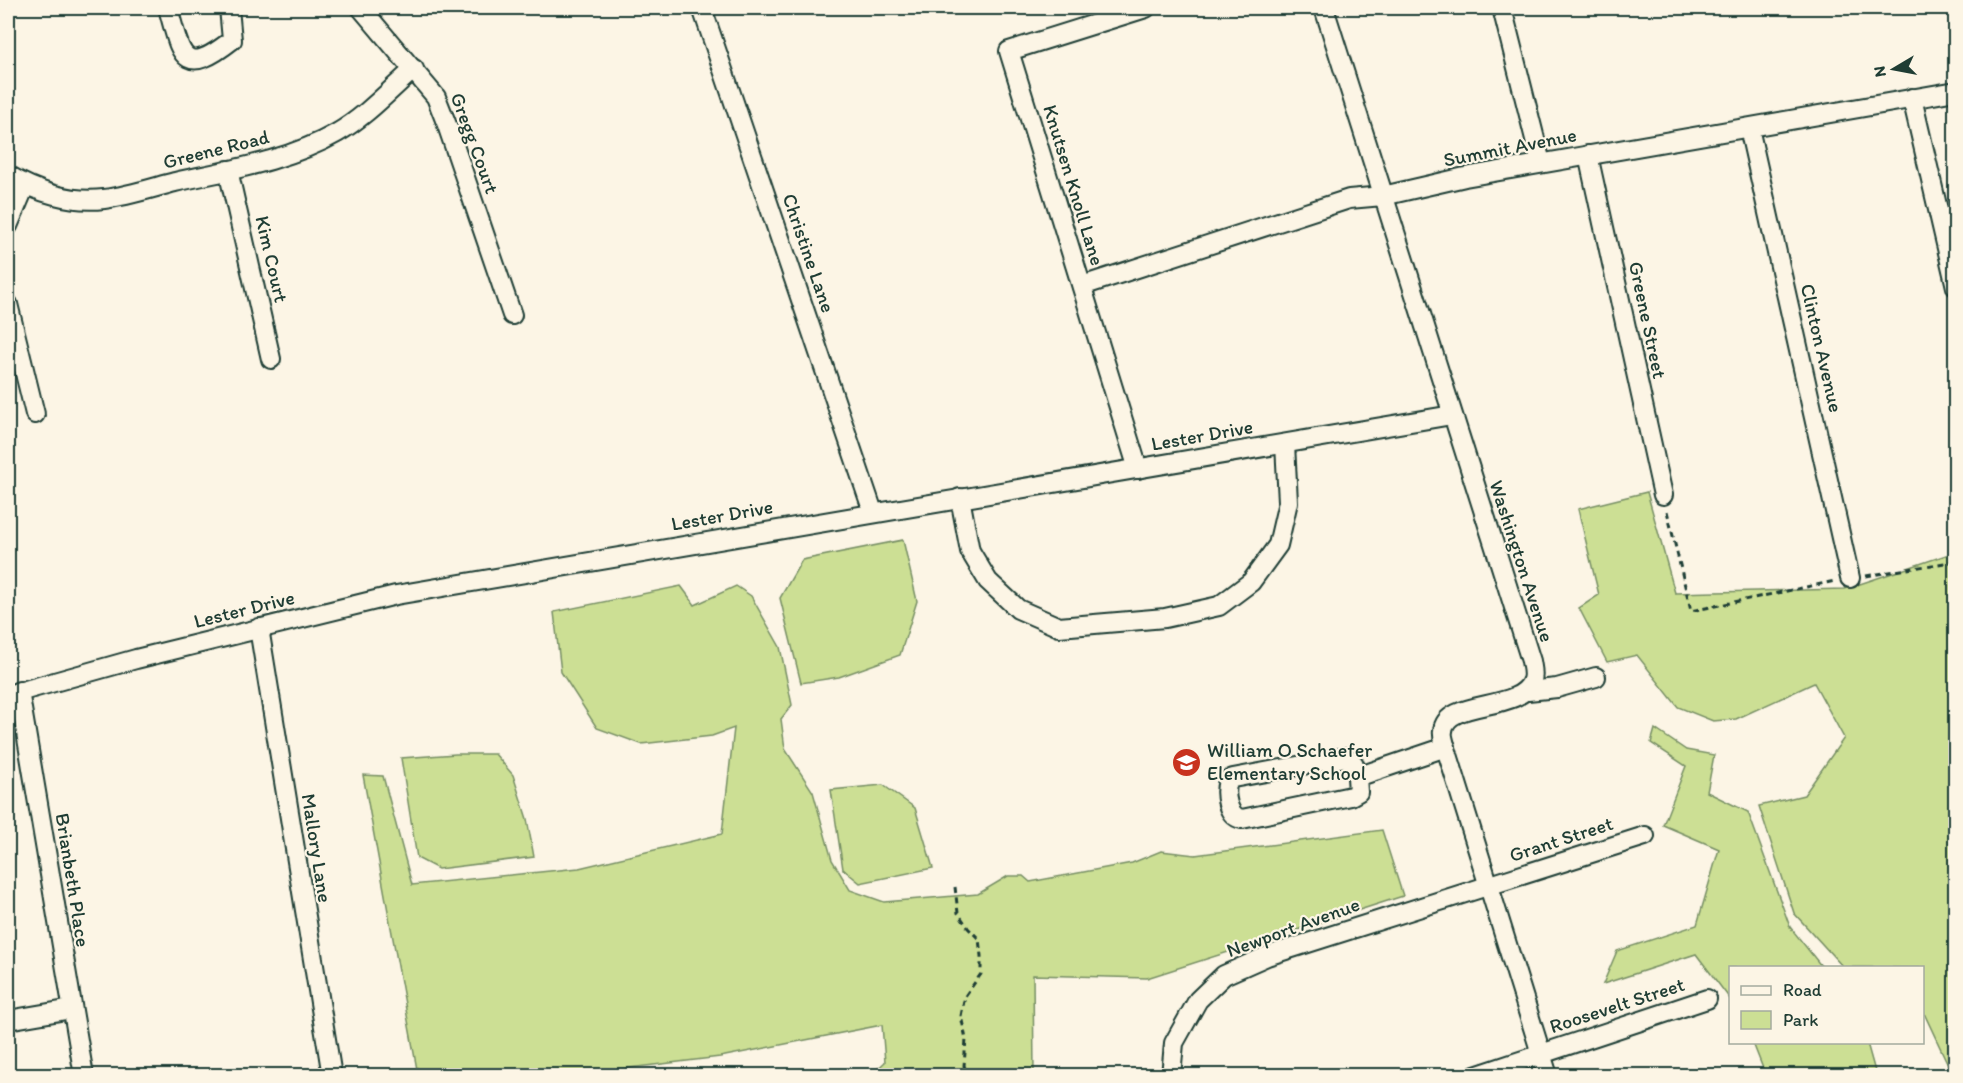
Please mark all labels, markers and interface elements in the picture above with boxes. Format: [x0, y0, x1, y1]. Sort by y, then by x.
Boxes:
north arrow [1864, 39, 1924, 99]
text: N [1869, 65, 1890, 78]
street label: Gregg Court [446, 89, 505, 197]
street label: Knutsen Knoll Lane [1038, 102, 1110, 268]
street label: Summit Avenue [1441, 122, 1579, 172]
street label: Greene Road [160, 124, 272, 174]
street label: Christine Lane [777, 190, 841, 316]
street label: Kim Court [250, 213, 294, 305]
street label: Greene Street [1624, 259, 1672, 381]
street label: Clinton Avenue [1796, 281, 1848, 415]
street label: Lester Drive [1149, 414, 1255, 456]
street label: Washington Avenue [1485, 477, 1559, 645]
street label: Lester Drive [669, 494, 775, 536]
street label: Lester Drive [191, 585, 297, 633]
place label: William O Schaefer Elementary School [1207, 738, 1372, 785]
school or university icon: William O Schaefer Elementary School [1170, 746, 1202, 778]
street label: Mallory Lane [297, 792, 337, 904]
street label: Brianbeth Place [51, 811, 95, 949]
street label: Grant Street [1506, 811, 1616, 867]
street label: Newport Avenue [1223, 892, 1363, 962]
legend [1729, 966, 1924, 1044]
street label: Roosevelt Street [1546, 972, 1688, 1038]
text: Road [1783, 979, 1822, 1001]
text: Park [1783, 1009, 1818, 1031]

